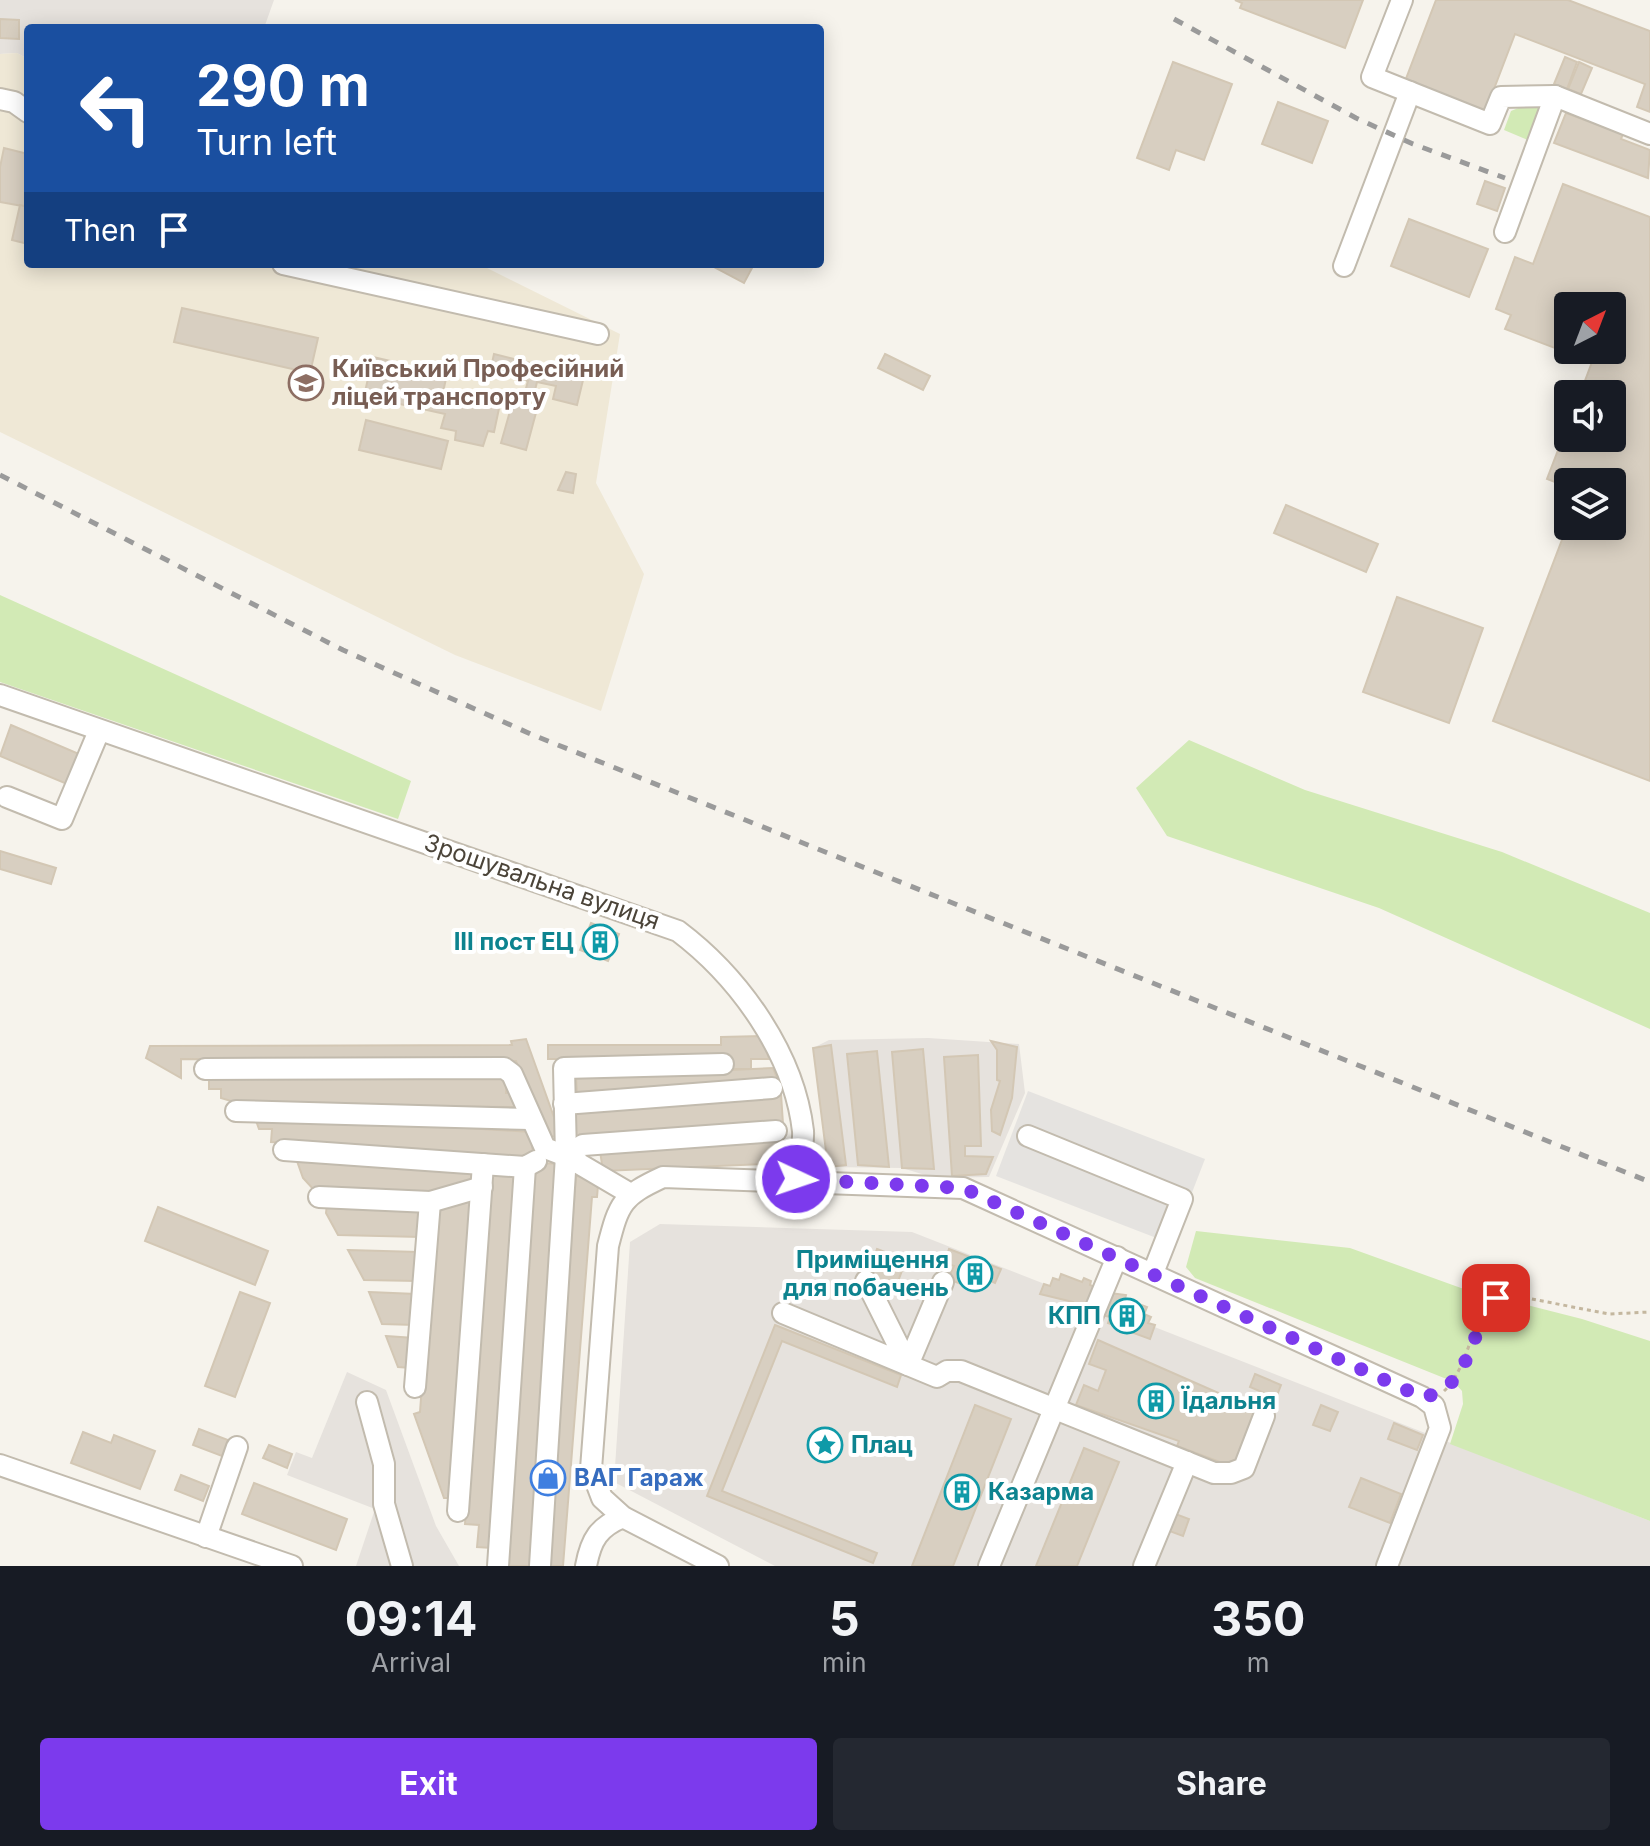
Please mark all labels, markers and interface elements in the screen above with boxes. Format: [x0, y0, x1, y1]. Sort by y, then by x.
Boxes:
text: 290 m [196, 52, 370, 120]
icon: left [64, 56, 168, 160]
text: Turn left [196, 120, 337, 164]
icon: arrive [152, 208, 196, 252]
text: Then [64, 212, 136, 248]
north arrow [1554, 292, 1626, 364]
map controls [1554, 292, 1626, 540]
place label: Київський Професійний ліцей транспорту [332, 354, 624, 411]
school or university icon: Київський Професійний ліцей транспорту [287, 364, 325, 402]
button: sound [1554, 380, 1626, 452]
button: layers [1554, 468, 1626, 540]
street label: Зрошувальна вулиця [421, 828, 664, 935]
building icon: III пост ЕЦ [581, 923, 619, 961]
place label: III пост ЕЦ [454, 927, 574, 956]
position arrow [754, 1137, 838, 1221]
place label: Приміщення для побачень [783, 1245, 949, 1302]
building icon: Приміщення для побачень [956, 1255, 994, 1293]
pin [1462, 1264, 1530, 1332]
icon: arrive [1474, 1276, 1518, 1320]
building icon: КПП [1108, 1297, 1146, 1335]
place label: КПП [1048, 1301, 1101, 1330]
building icon: Їдальня [1137, 1382, 1175, 1420]
place label: Їдальня [1181, 1385, 1276, 1415]
place icon: Плац [806, 1426, 844, 1464]
place label: Плац [851, 1430, 913, 1459]
shop icon: ВАГ Гараж [529, 1459, 567, 1497]
place label: ВАГ Гараж [574, 1463, 704, 1492]
building icon: Казарма [943, 1473, 981, 1511]
place label: Казарма [988, 1477, 1094, 1506]
text: 09:14 [345, 1589, 477, 1648]
text: 5 [829, 1589, 860, 1648]
text: 350 [1211, 1589, 1305, 1648]
text: Arrival [371, 1647, 451, 1678]
text: min [822, 1647, 867, 1678]
text: m [1247, 1647, 1270, 1678]
button: Exit [40, 1738, 817, 1830]
button: Share [833, 1738, 1610, 1830]

